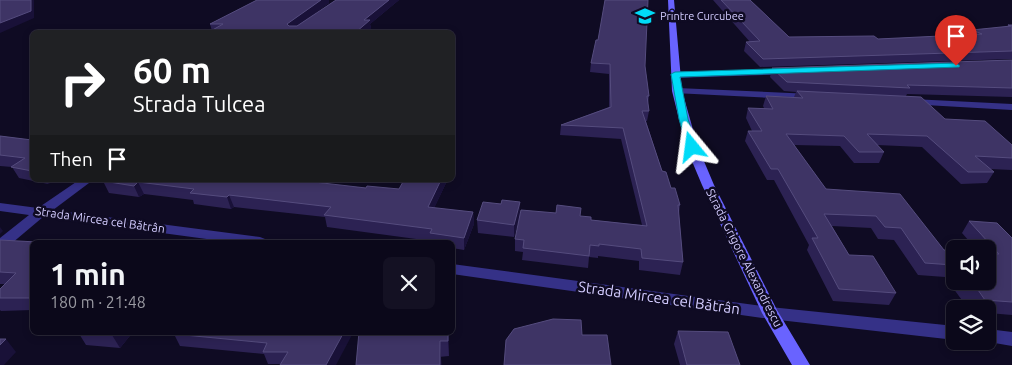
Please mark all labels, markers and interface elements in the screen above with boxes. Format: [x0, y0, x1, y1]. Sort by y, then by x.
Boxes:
school or university icon: Printre Curcubee [634, 5, 656, 27]
place label: Printre Curcubee [660, 10, 744, 22]
pin [935, 15, 977, 66]
icon: arrive [942, 22, 970, 50]
icon: right [50, 50, 115, 115]
text: 60 m [133, 50, 211, 90]
text: Strada Tulcea [133, 91, 266, 116]
position arrow [665, 120, 717, 172]
icon: arrive [103, 145, 131, 173]
text: Then [50, 148, 93, 170]
street label: Strada Grigore Alexandrescu [704, 187, 785, 329]
street label: Strada Mircea cel Bătrân [34, 204, 166, 235]
map controls [946, 240, 996, 350]
button: sound [946, 240, 996, 290]
text: 1 min [50, 257, 126, 291]
button: close [383, 257, 435, 309]
street label: Strada Mircea cel Bătrân [577, 278, 741, 317]
text: 180 m · 21:48 [50, 293, 146, 311]
button: layers [946, 300, 996, 350]

